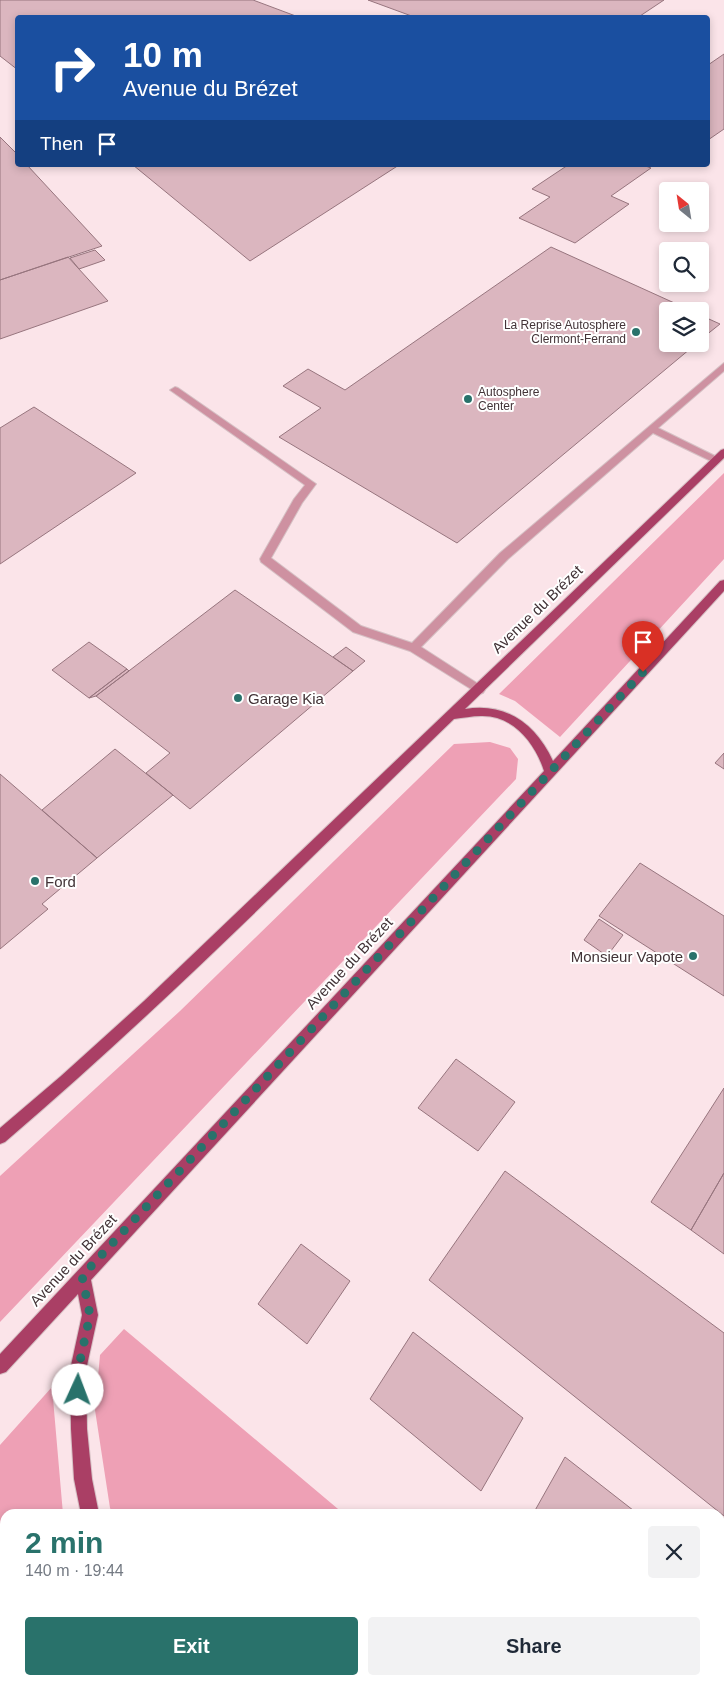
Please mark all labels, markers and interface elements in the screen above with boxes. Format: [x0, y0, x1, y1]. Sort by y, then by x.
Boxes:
icon: right [40, 35, 105, 100]
text: 10 m [123, 35, 203, 74]
text: Avenue du Brézet [123, 76, 298, 101]
icon: arrive [93, 130, 121, 158]
text: Then [40, 133, 83, 154]
north arrow [659, 182, 709, 232]
map controls [659, 182, 709, 352]
button: search [659, 242, 709, 292]
button: layers [659, 302, 709, 352]
place label: La Reprise Autosphere Clermont-Ferrand [504, 318, 626, 346]
marker: La Reprise Autosphere Clermont-Ferrand [630, 326, 642, 338]
place label: Autosphere Center [478, 385, 540, 413]
marker: Autosphere Center [462, 393, 474, 405]
street label: Avenue du Brézet [488, 561, 586, 656]
pin [622, 621, 664, 672]
icon: arrive [629, 628, 657, 656]
place label: Garage Kia [248, 690, 325, 707]
marker: Garage Kia [232, 692, 244, 704]
place label: Ford [45, 873, 76, 890]
marker: Ford [29, 875, 41, 887]
street label: Avenue du Brézet [302, 913, 396, 1012]
place label: Monsieur Vapote [571, 948, 683, 965]
marker: Monsieur Vapote [687, 950, 699, 962]
street label: Avenue du Brézet [26, 1210, 120, 1309]
position arrow [51, 1363, 103, 1415]
text: 2 min [25, 1526, 103, 1559]
button: close [648, 1526, 700, 1578]
text: 140 m · 19:44 [25, 1562, 124, 1579]
button: Exit [25, 1617, 358, 1675]
button: Share [368, 1617, 700, 1675]

